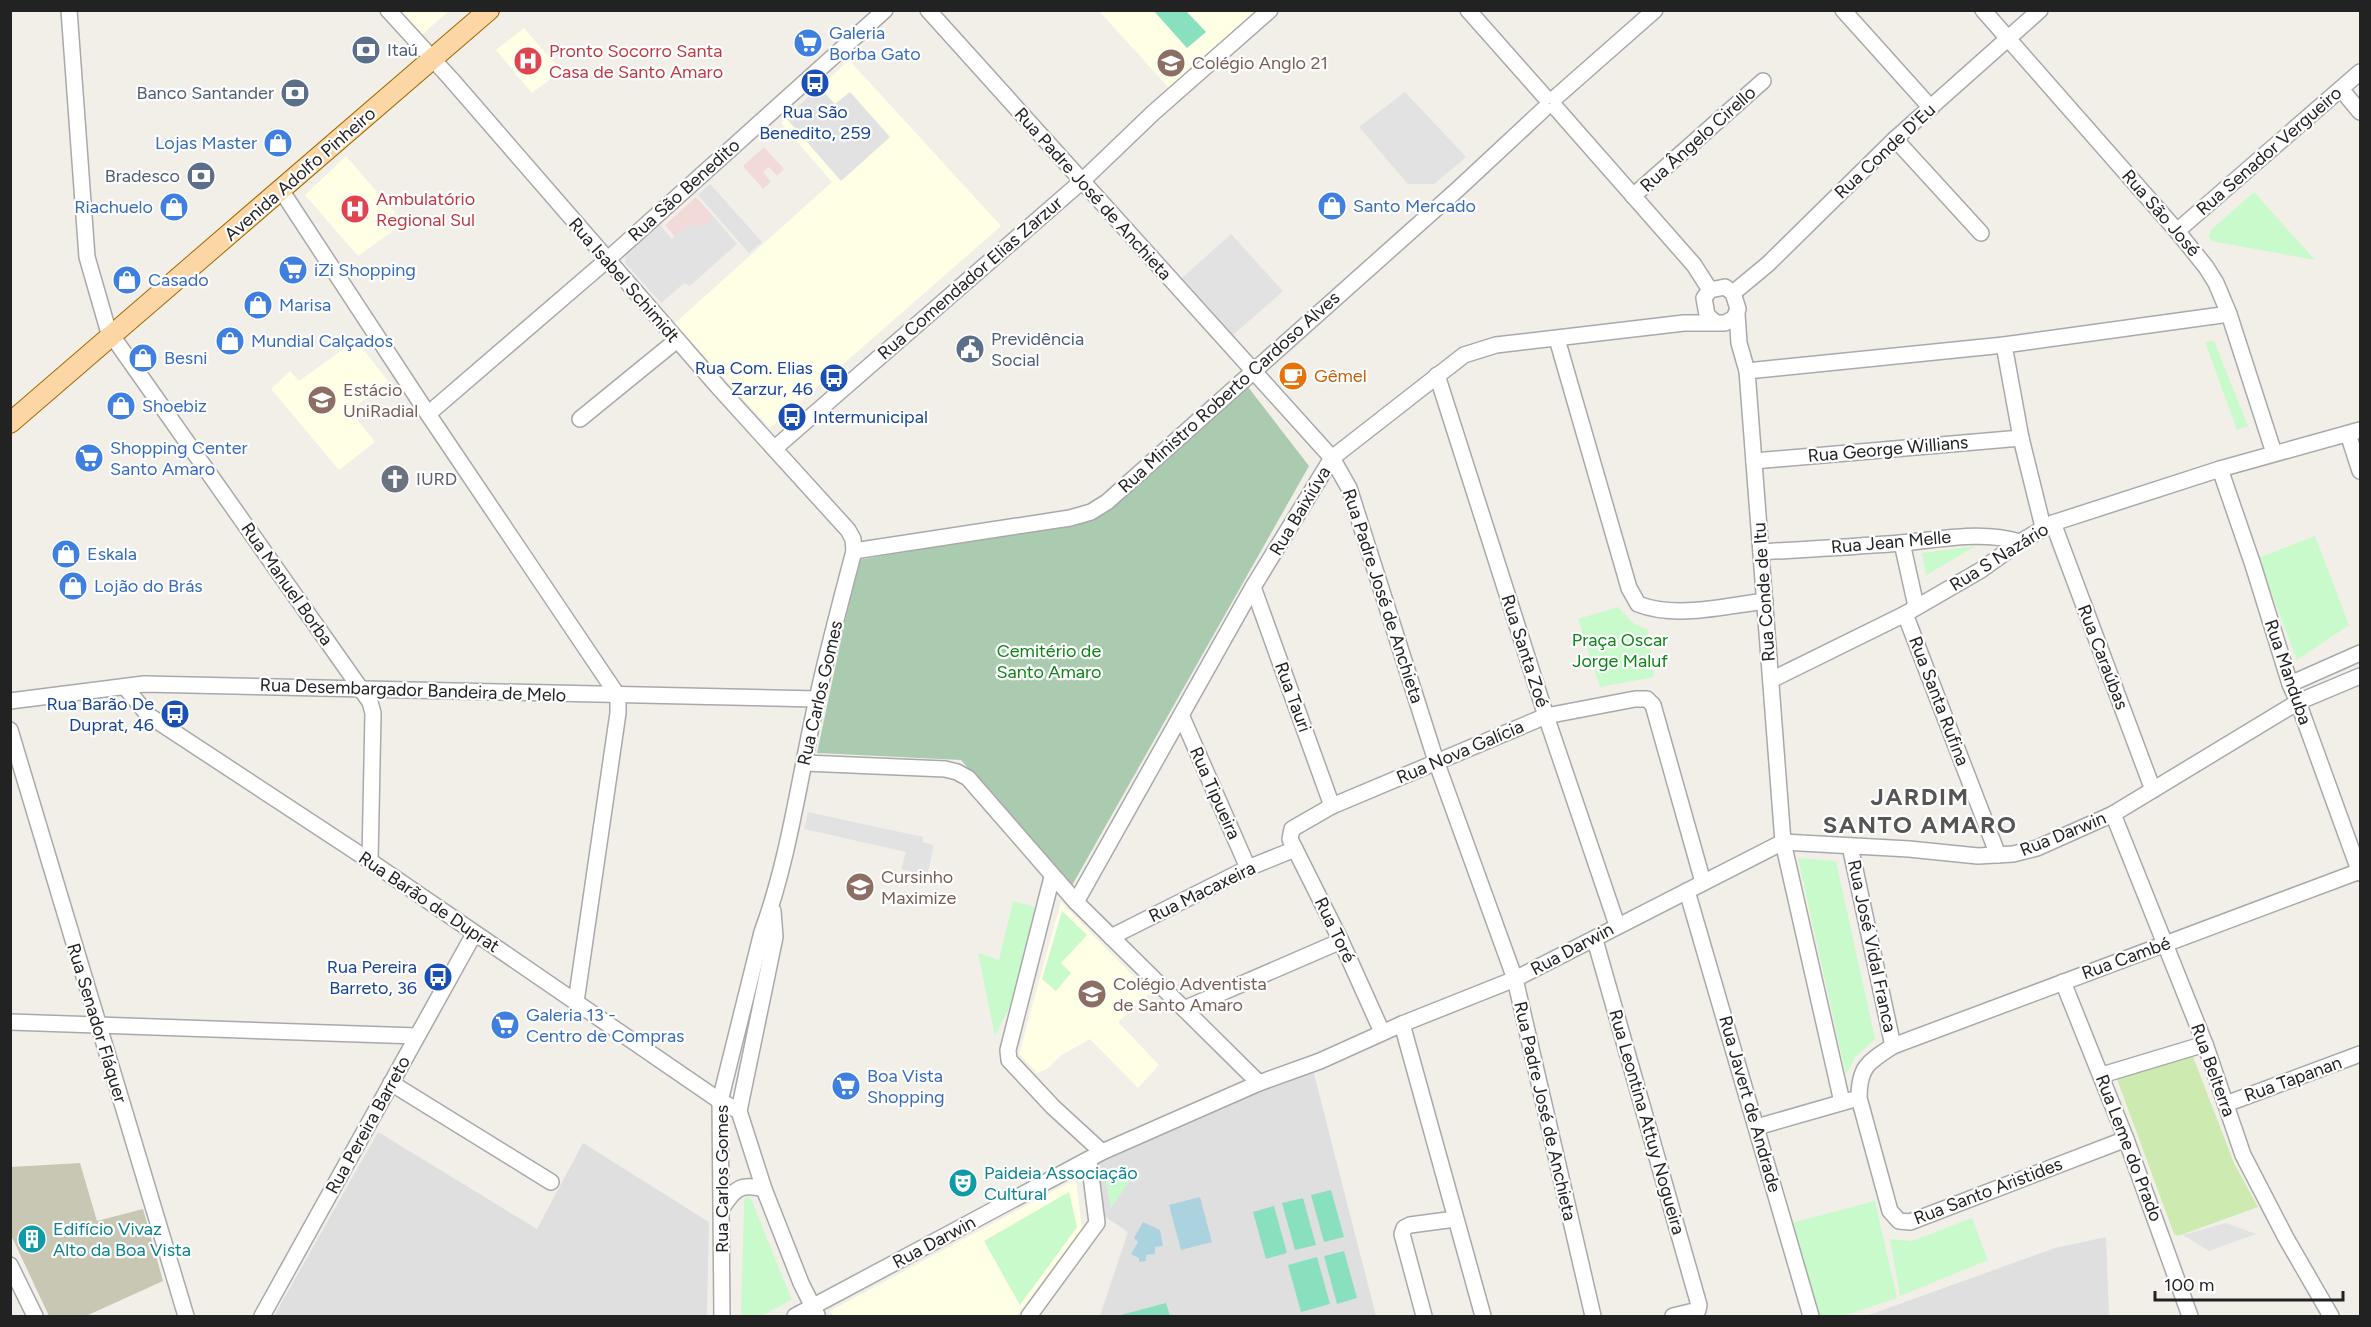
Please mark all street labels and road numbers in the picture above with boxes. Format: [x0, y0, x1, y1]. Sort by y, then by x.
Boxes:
street label: Rua Ângelo Cirello [1636, 81, 1760, 197]
street label: Rua Senador Vergueiro [2192, 82, 2346, 220]
street label: Rua Conde D'Eu [1830, 99, 1940, 203]
street label: Avenida Adolfo Pinheiro [220, 102, 380, 246]
street label: Rua Padre José de Anchieta [1010, 103, 1176, 285]
street label: Rua São Benedito [624, 134, 744, 246]
street label: Rua São José [2117, 165, 2205, 261]
street label: Rua Comendador Elias Zarzur [873, 192, 1067, 364]
street label: Rua Isabel Schimidt [564, 213, 684, 347]
street label: Rua Ministro Roberto Cardoso Alves [1114, 287, 1344, 497]
street label: Rua George Willians [1807, 431, 1969, 467]
street label: Rua Baixiúva [1265, 462, 1335, 560]
street label: Rua Padre José de Anchieta [1338, 486, 1428, 706]
street label: Rua Manuel Borba [236, 518, 338, 650]
street label: Rua S Nazário [1946, 518, 2052, 596]
street label: Rua Conde de Itu [1748, 522, 1780, 662]
street label: Rua Jean Melle [1830, 526, 1952, 558]
street label: Rua Santa Zoé [1496, 592, 1554, 710]
street label: Rua Caraúbas [2073, 601, 2133, 713]
street label: Rua Manduba [2260, 617, 2316, 727]
street label: Rua Carlos Gomes [793, 618, 847, 768]
street label: Rua Santa Rufina [1904, 633, 1974, 769]
street label: Rua Tauri [1270, 659, 1316, 735]
street label: Rua Desembargador Bandeira de Melo [259, 674, 567, 706]
street label: Rua Nova Galícia [1393, 715, 1527, 789]
street label: Rua Tipueira [1185, 743, 1245, 843]
street label: Rua Darwin [2017, 807, 2109, 861]
street label: Rua Barão de Duprat [354, 847, 504, 957]
street label: Rua Macaxeira [1145, 857, 1259, 927]
street label: Rua José Vidal Franca [1843, 858, 1901, 1034]
street label: Rua Toré [1310, 894, 1360, 966]
street label: Rua Darwin [1527, 918, 1617, 980]
street label: Rua Cambé [2079, 932, 2174, 984]
street label: Rua Senador Fláquer [62, 940, 132, 1106]
street label: Rua Padre José de Anchieta [1509, 999, 1581, 1223]
street label: Rua Leontina Attuy Nogueira [1604, 1007, 1690, 1237]
street label: Rua Javert de Andrade [1714, 1013, 1786, 1195]
street label: Rua Belterra [2186, 1020, 2240, 1120]
street label: Rua Tapanan [2241, 1051, 2345, 1107]
street label: Rua Pereira Barreto [321, 1052, 415, 1198]
street label: Rua Leme do Prado [2091, 1071, 2167, 1225]
street label: Rua Carlos Gomes [711, 1105, 733, 1253]
street label: Rua Santo Aristides [1911, 1153, 2065, 1229]
street label: Rua Darwin [889, 1211, 979, 1273]

